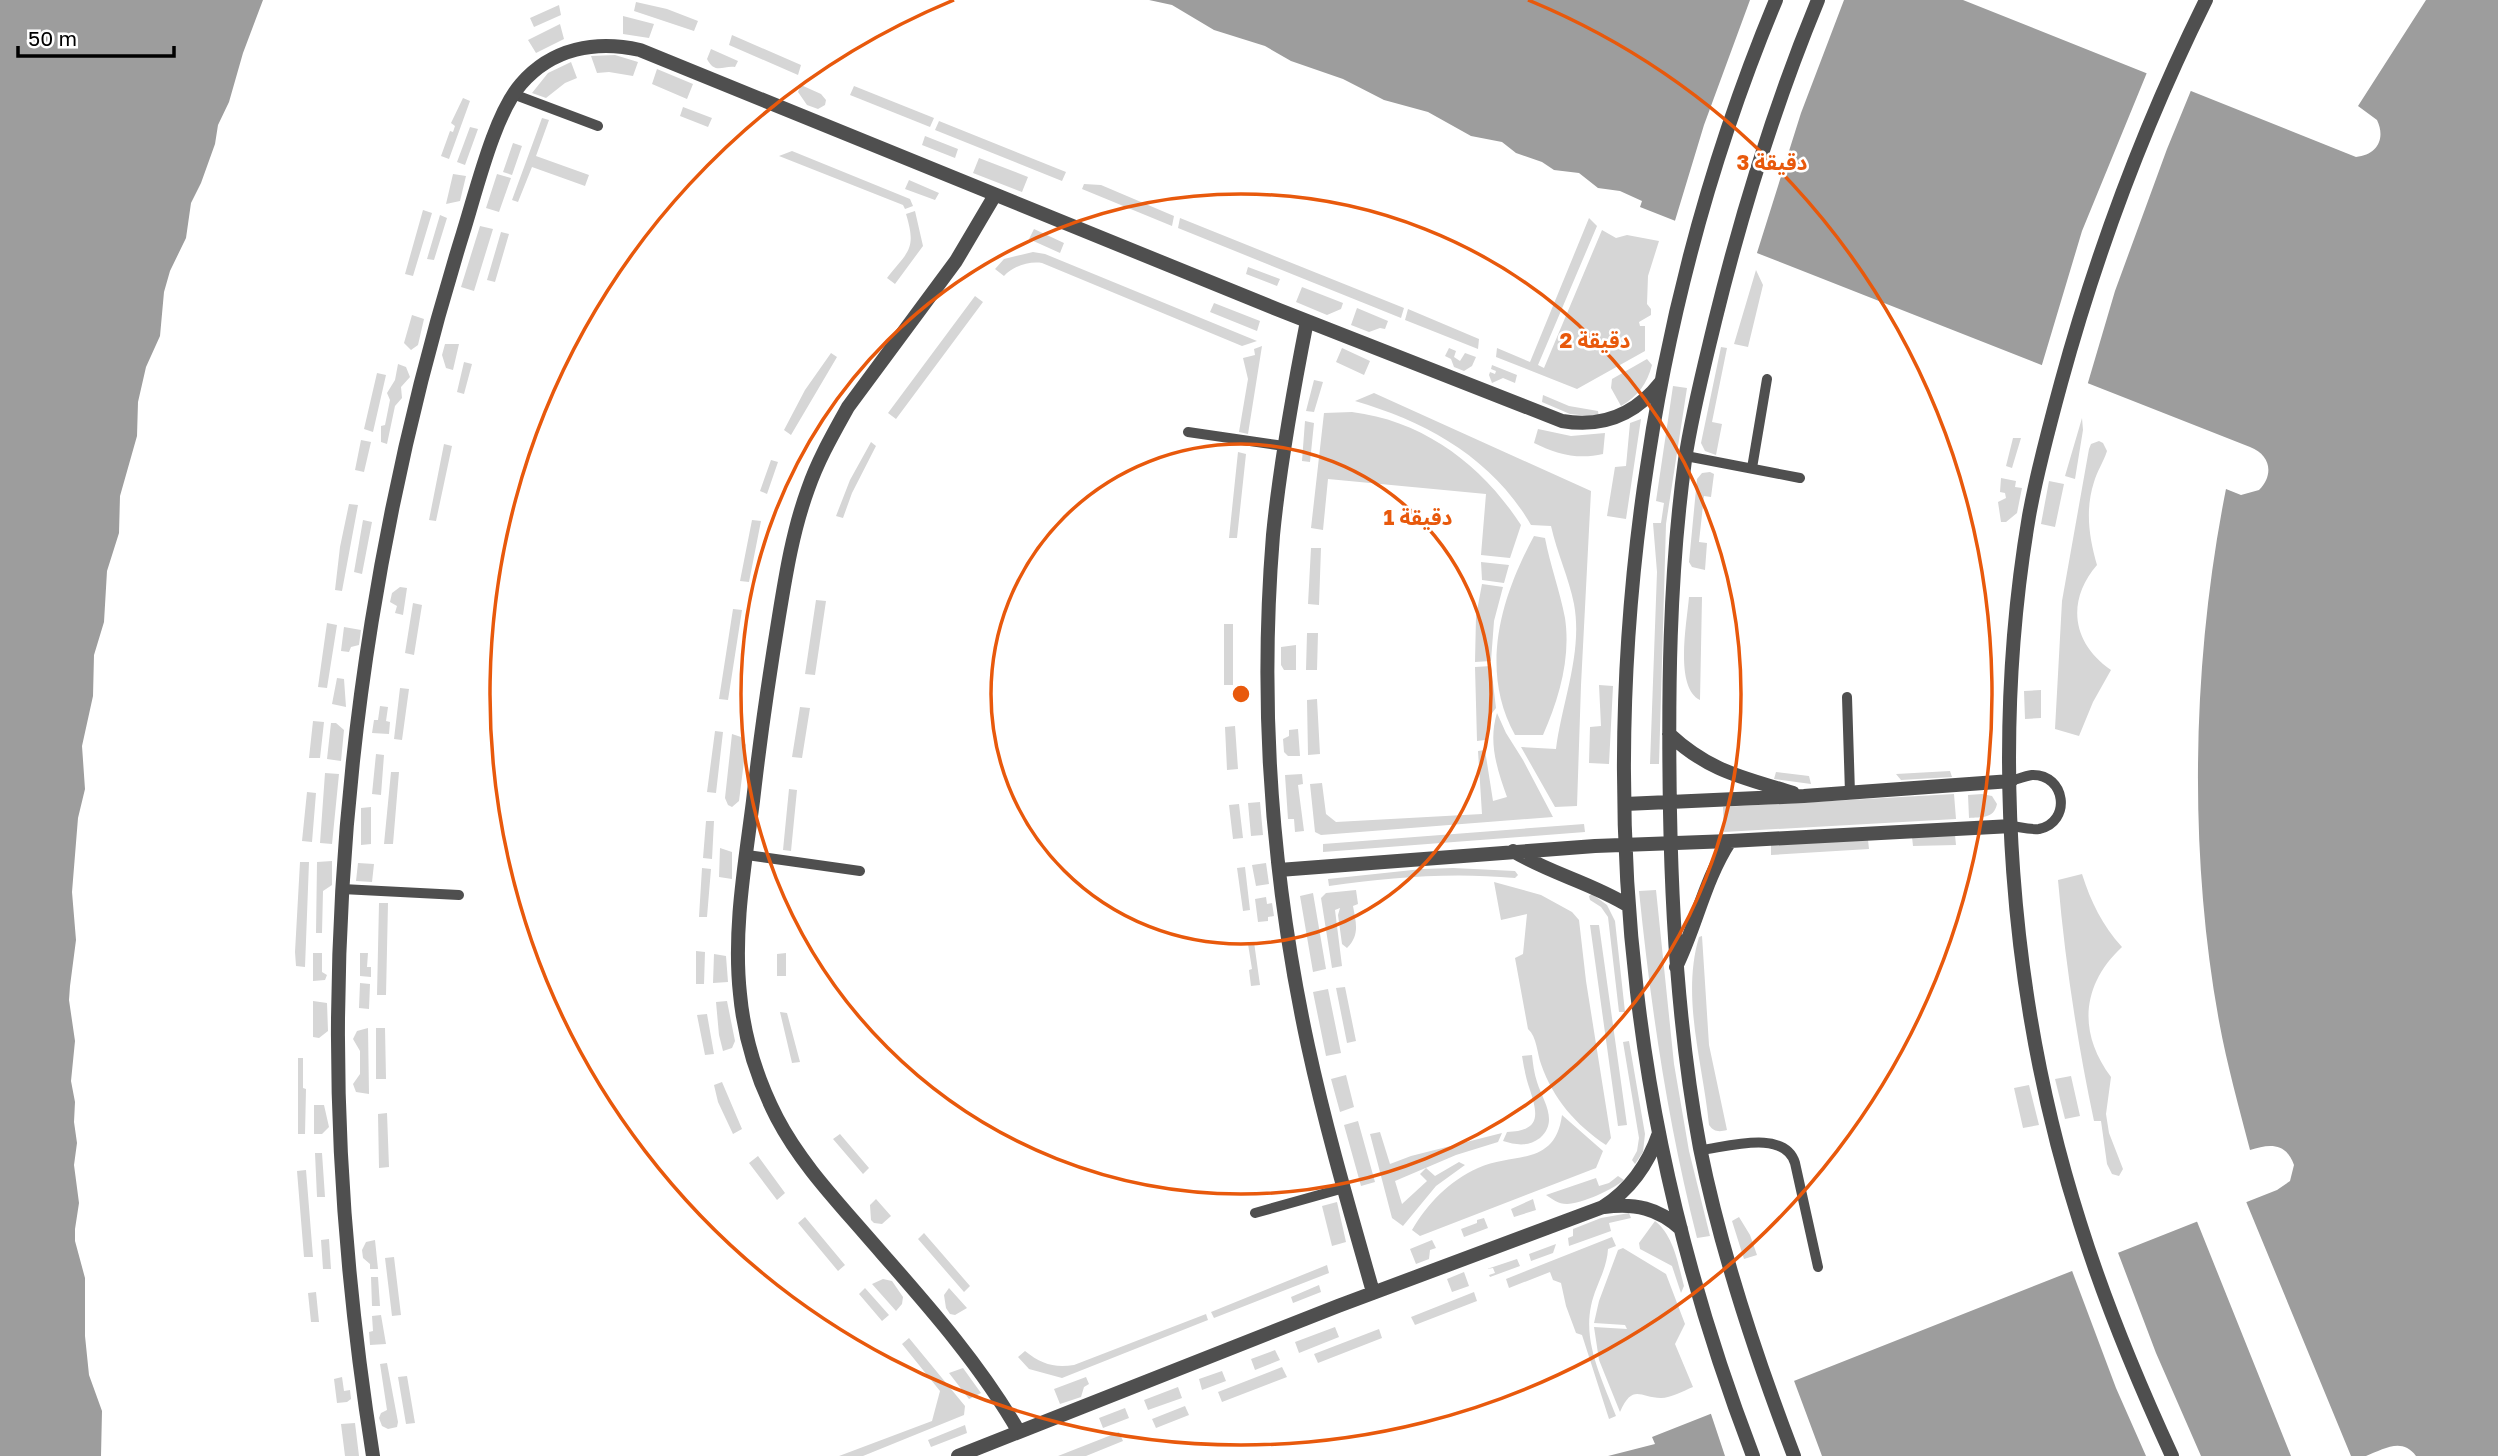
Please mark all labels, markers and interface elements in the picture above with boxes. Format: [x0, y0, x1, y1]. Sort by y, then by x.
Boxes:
scale bar [18, 14, 173, 58]
text: 50 m [28, 25, 77, 51]
text: 3 دقيقة [1737, 149, 1808, 175]
text: 2 دقيقة [1560, 327, 1631, 353]
text: 1 دقيقة [1384, 504, 1453, 530]
centre of rings [1229, 682, 1253, 706]

